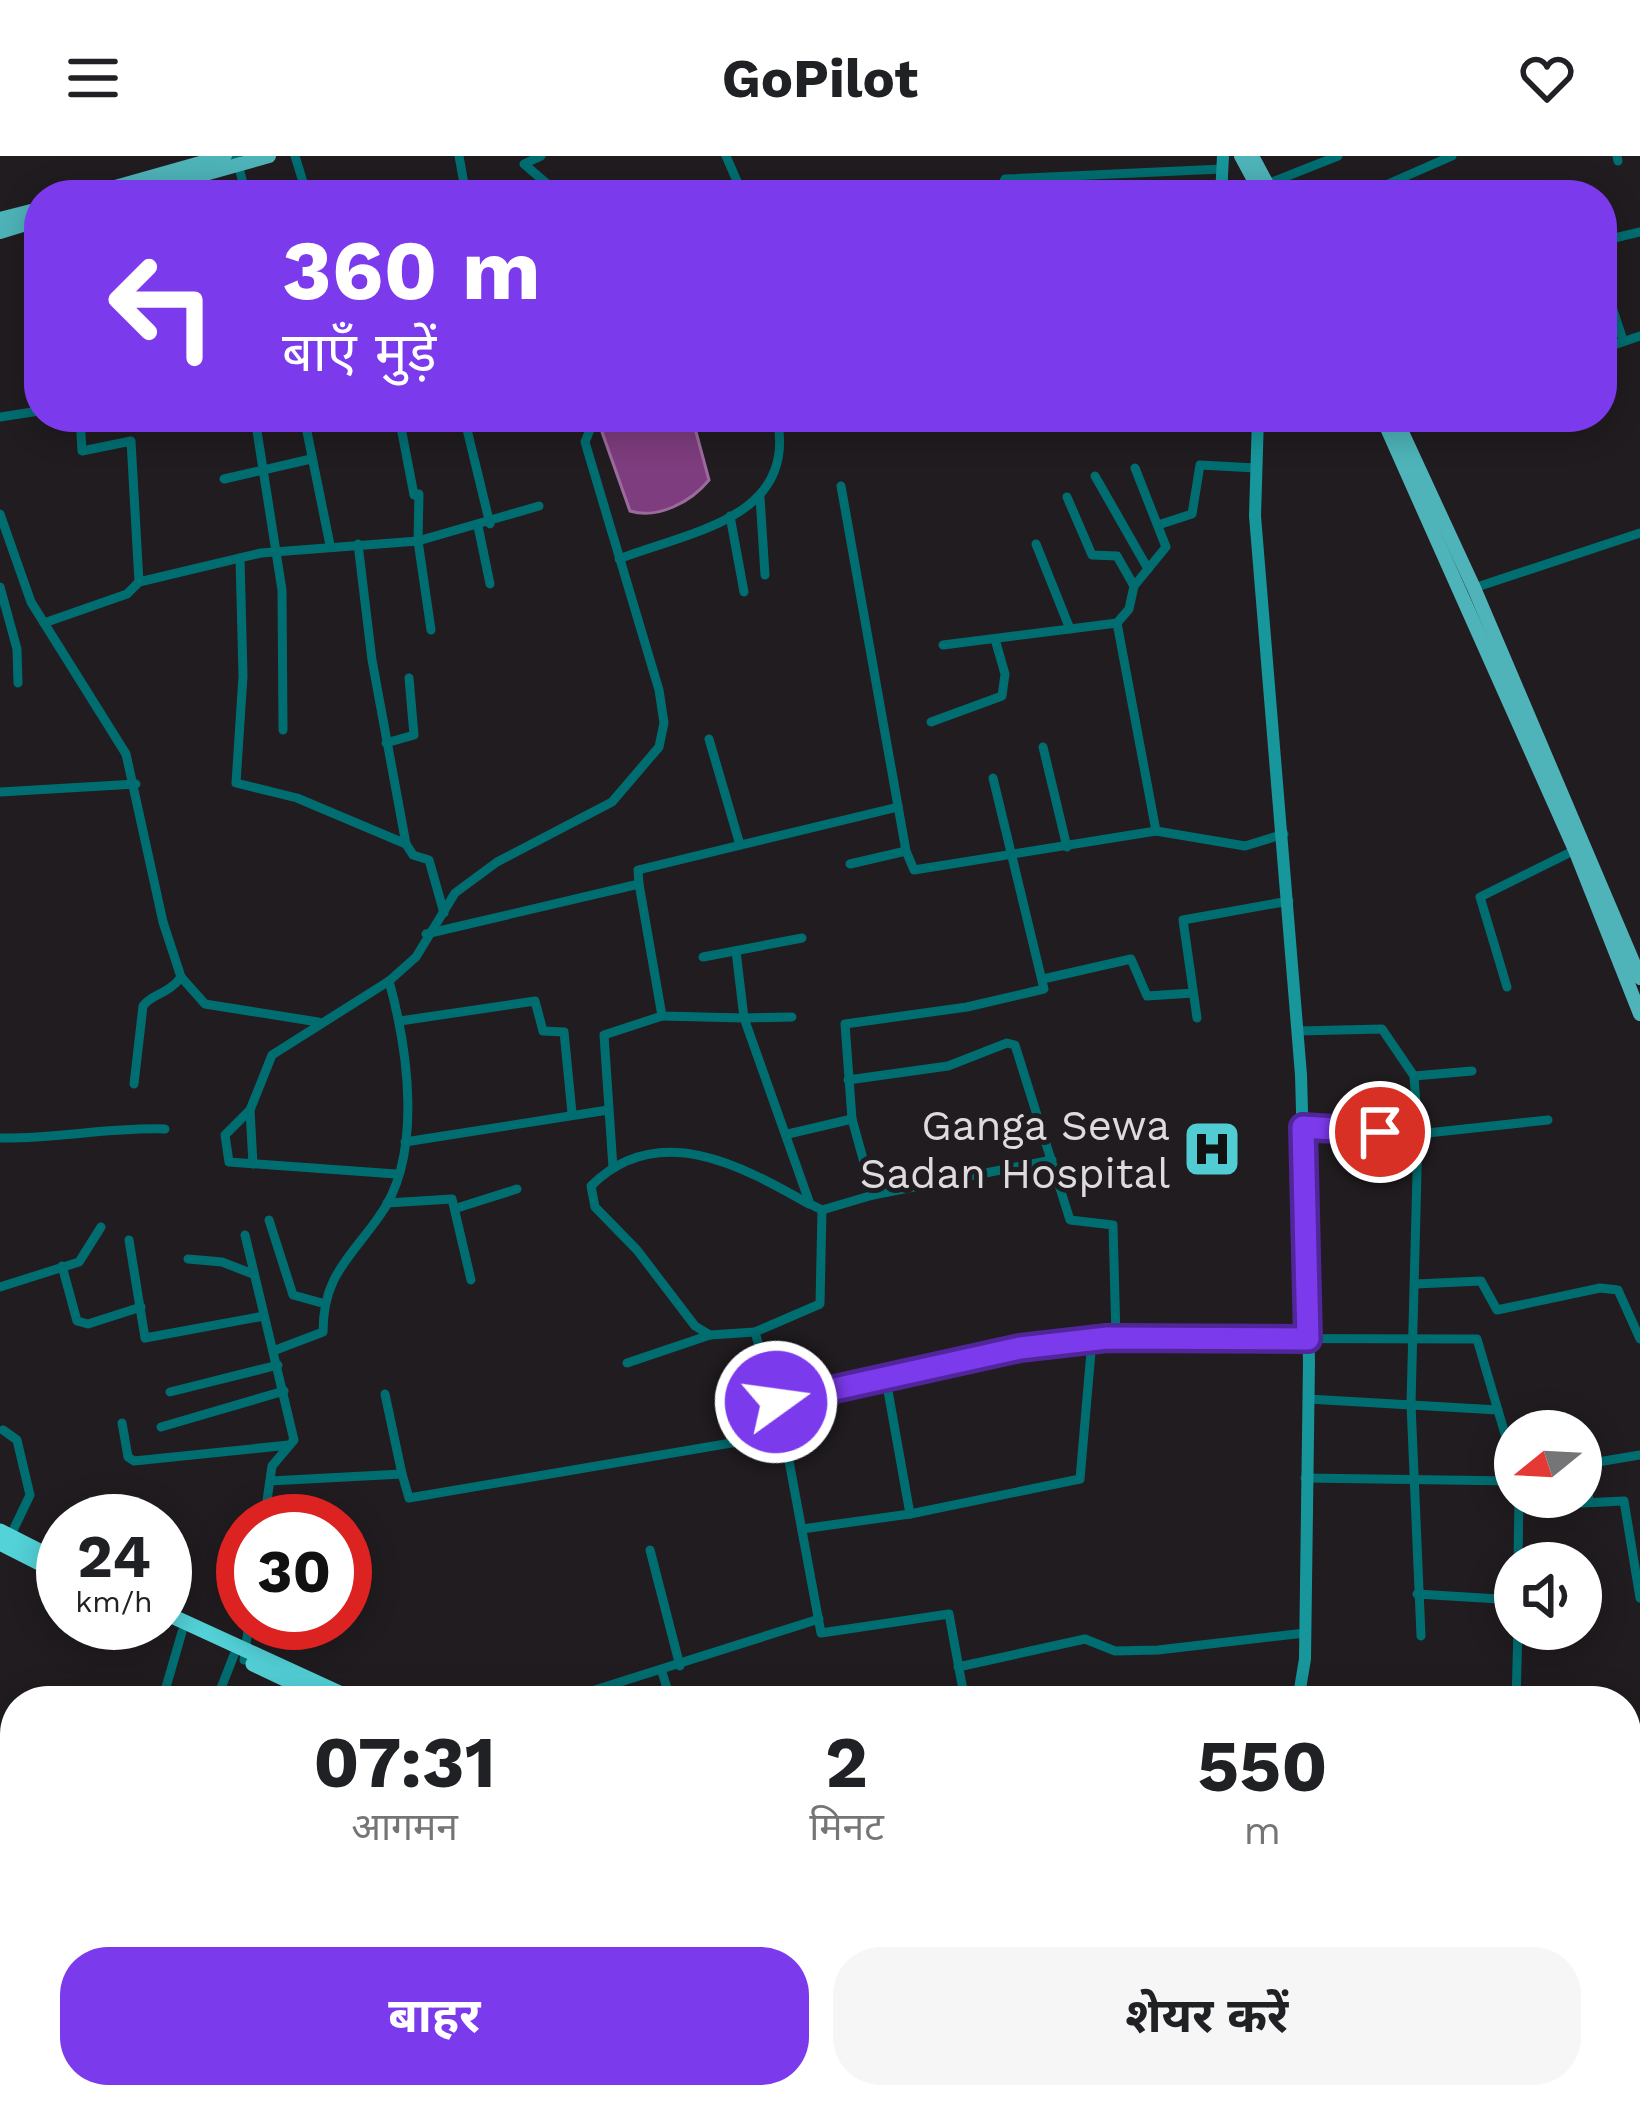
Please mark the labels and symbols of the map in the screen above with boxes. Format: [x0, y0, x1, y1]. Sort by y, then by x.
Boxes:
pin [1329, 1081, 1431, 1183]
place label: Ganga Sewa Sadan Hospital [860, 1101, 1170, 1198]
hospital icon: Ganga Sewa Sadan Hospital [1181, 1118, 1243, 1180]
position arrow [713, 1339, 839, 1465]
north arrow [1494, 1410, 1602, 1518]
speed limit sign: 30 [216, 1494, 372, 1650]

